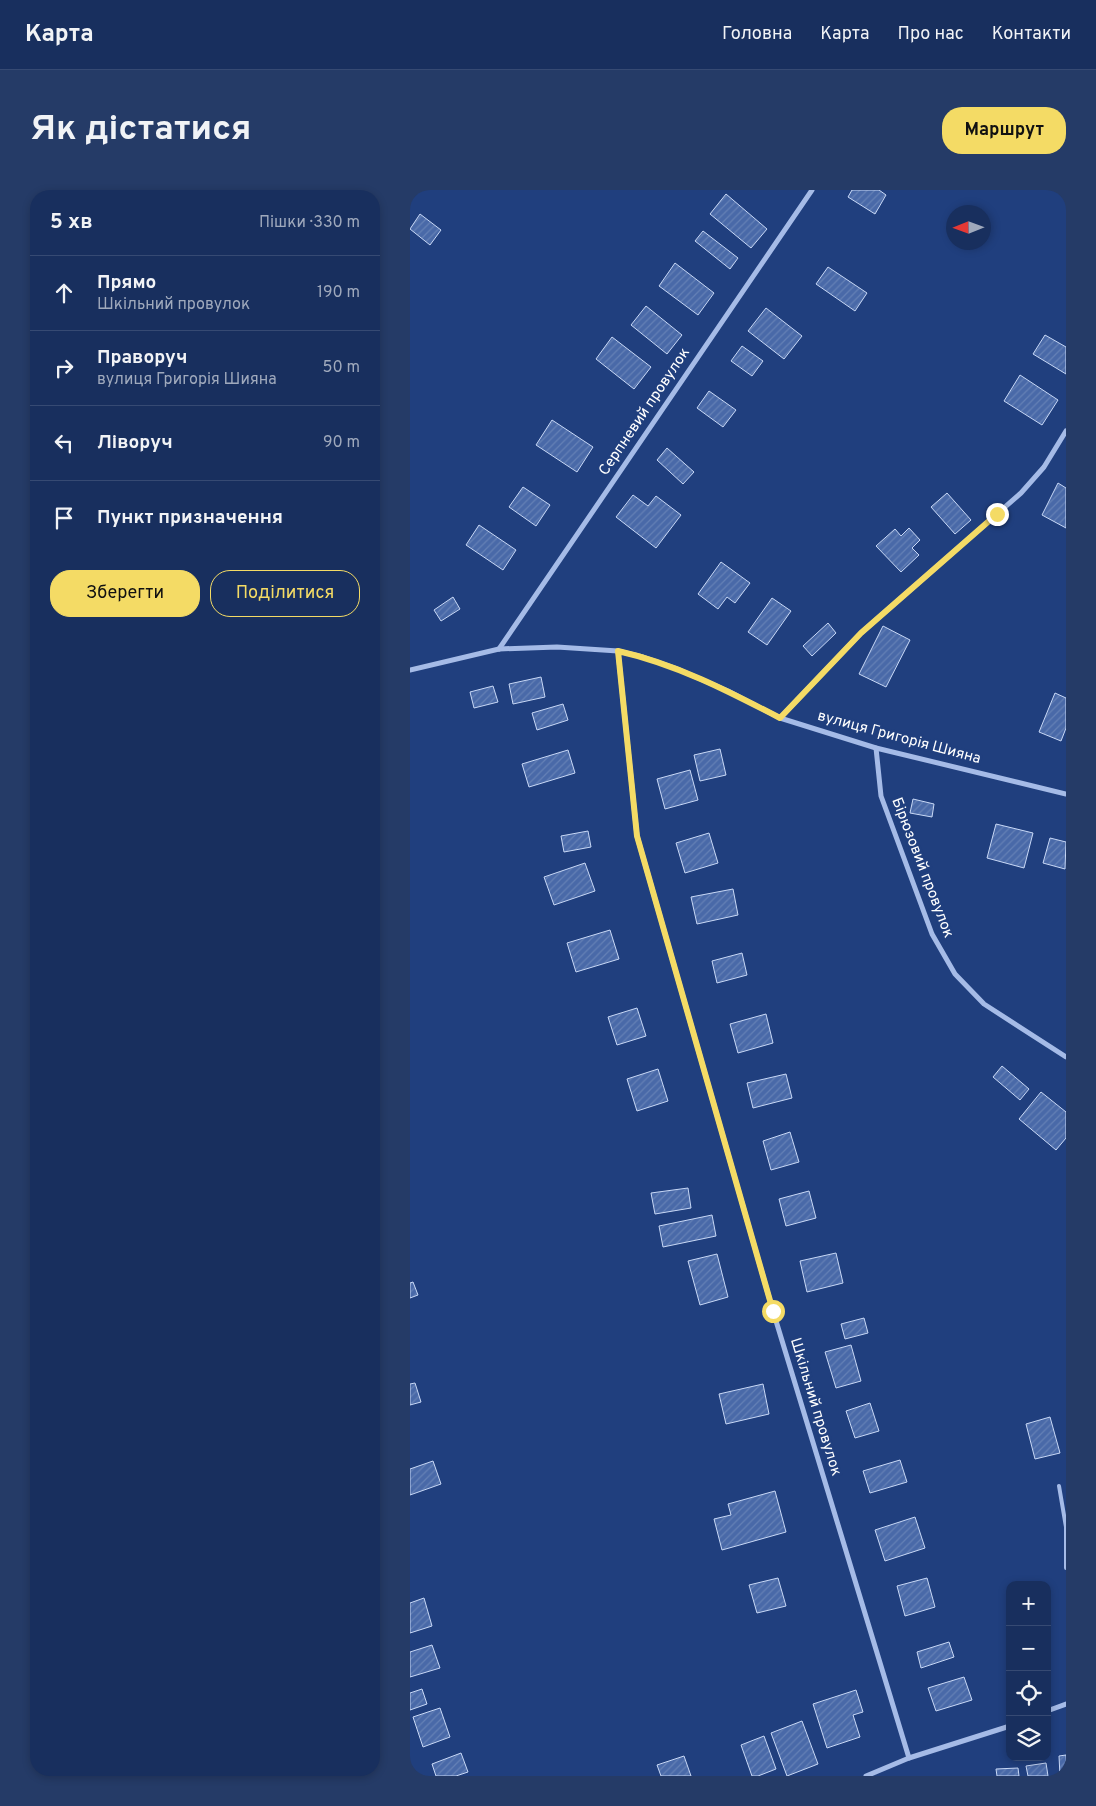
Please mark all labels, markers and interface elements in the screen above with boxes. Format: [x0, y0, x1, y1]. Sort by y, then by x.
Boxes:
text: Карта [25, 20, 94, 50]
text: Головна [722, 23, 792, 46]
text: Карта [820, 23, 870, 46]
text: Про нас [898, 23, 964, 46]
text: Контакти [992, 23, 1071, 46]
button: Маршрут [942, 107, 1066, 154]
text: Як дістатися [30, 108, 251, 152]
north arrow [946, 205, 991, 250]
text: 5 хв [50, 209, 93, 236]
text: Пішки · 330 m [259, 213, 360, 233]
text: Прямо [97, 271, 156, 295]
icon: ahead [50, 279, 78, 307]
text: 190 m [317, 283, 360, 303]
text: Шкільний провулок [97, 295, 250, 315]
street label: Серпневий провулок [595, 344, 695, 480]
text: Праворуч [97, 346, 188, 370]
icon: right [50, 354, 78, 382]
text: 50 m [323, 358, 360, 378]
text: вулиця Григорія Шияна [97, 370, 277, 390]
icon: left [50, 429, 78, 457]
text: Ліворуч [97, 431, 173, 455]
text: 90 m [323, 433, 360, 453]
route end [986, 503, 1009, 526]
icon: arrive [50, 504, 78, 532]
text: Пункт призначення [97, 506, 283, 530]
button: Зберегти [50, 570, 200, 617]
button: Поділитися [210, 570, 360, 617]
street label: вулиця Григорія Шияна [815, 707, 983, 769]
street label: Бірюзовий провулок [886, 795, 958, 941]
route start [762, 1300, 785, 1323]
street label: Шкільний провулок [785, 1336, 845, 1478]
map controls [1006, 1581, 1051, 1761]
button: + [1006, 1581, 1051, 1626]
button: − [1006, 1626, 1051, 1671]
button: locate [1006, 1671, 1051, 1716]
button: layers [1006, 1716, 1051, 1761]

